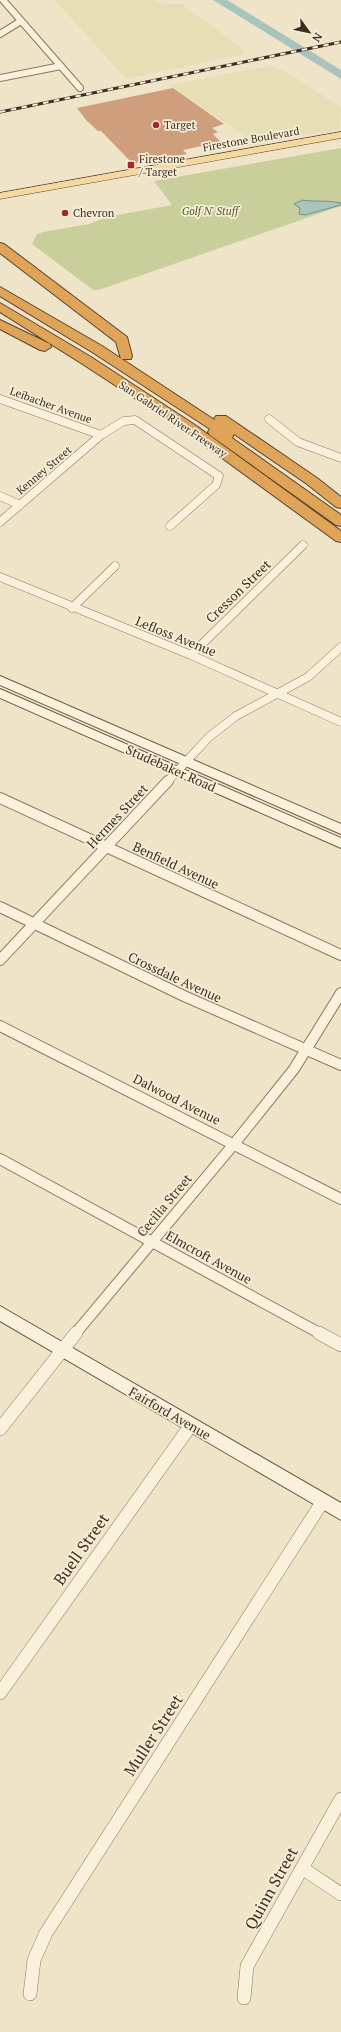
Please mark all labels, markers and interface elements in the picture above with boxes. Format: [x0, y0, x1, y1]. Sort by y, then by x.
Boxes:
north arrow [289, 12, 329, 52]
text: N [309, 30, 326, 45]
place label: Target [164, 118, 196, 132]
marker: Target [151, 120, 161, 130]
street label: Firestone Boulevard [202, 124, 300, 154]
place label: Firestone / Target [138, 152, 186, 179]
marker: Firestone / Target [126, 160, 136, 170]
park label: Golf N' Stuff [182, 204, 241, 218]
place label: Chevron [73, 206, 115, 220]
marker: Chevron [60, 208, 70, 218]
street label: San Gabriel River Freeway [116, 378, 230, 461]
street label: Leibacher Avenue [8, 384, 94, 426]
street label: Kenney Street [13, 443, 75, 497]
street label: Cresson Street [202, 555, 275, 627]
street label: Lefloss Avenue [133, 612, 219, 660]
street label: Studebaker Road [123, 740, 219, 796]
street label: Hermes Street [82, 780, 152, 852]
street label: Benfield Avenue [130, 837, 222, 893]
street label: Crossdale Avenue [125, 947, 225, 1007]
street label: Dalwood Avenue [130, 1069, 224, 1129]
street label: Cecilia Street [132, 1170, 196, 1240]
street label: Elmcroft Avenue [163, 1226, 255, 1288]
street label: Fairford Avenue [126, 1382, 214, 1444]
street label: Buell Street [48, 1509, 114, 1589]
street label: Muller Street [118, 1690, 188, 1780]
street label: Quinn Street [239, 1843, 303, 1933]

